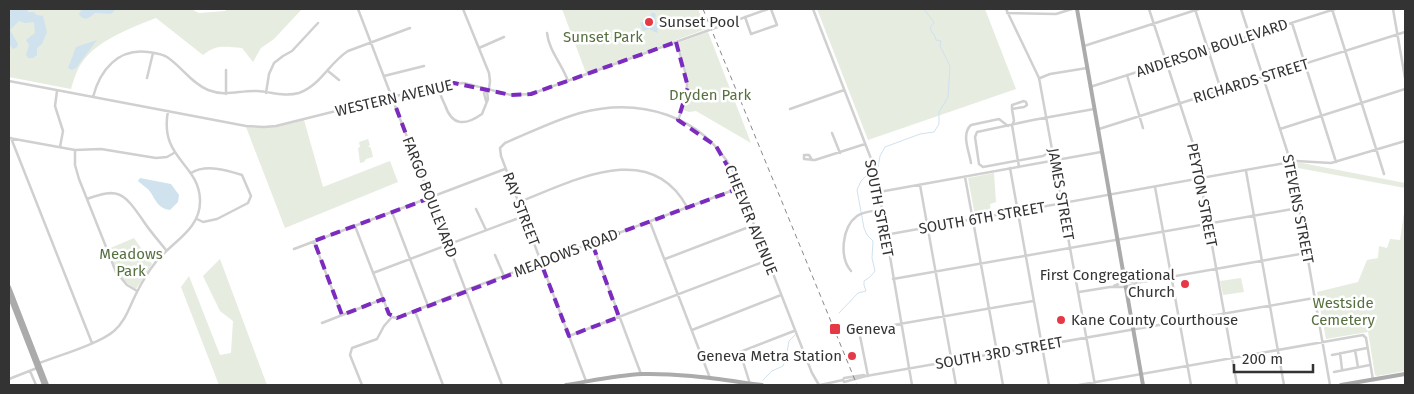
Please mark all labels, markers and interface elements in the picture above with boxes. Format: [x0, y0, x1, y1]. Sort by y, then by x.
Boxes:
place label: Sunset Pool [659, 13, 740, 31]
street label: ANDERSON BOULEVARD [1134, 15, 1290, 81]
marker: Sunset Pool [643, 16, 655, 28]
park label: Sunset Park [563, 28, 643, 46]
street label: RICHARDS STREET [1191, 55, 1311, 107]
street label: WESTERN AVENUE [333, 76, 455, 120]
park label: Dryden Park [669, 86, 751, 104]
street label: FARGO BOULEVARD [399, 134, 461, 260]
street label: PEYTON STREET [1183, 142, 1221, 249]
street label: JAMES STREET [1044, 146, 1078, 242]
street label: STEVENS STREET [1279, 153, 1317, 265]
street label: SOUTH STREET [861, 158, 897, 258]
street label: CHEEVER AVENUE [721, 162, 781, 278]
street label: RAY STREET [499, 170, 543, 249]
street label: SOUTH 6TH STREET [917, 198, 1047, 238]
street label: MEADOWS ROAD [511, 225, 621, 281]
park label: Meadows Park [99, 245, 163, 280]
place label: First Congregational Church [1040, 266, 1176, 301]
marker: First Congregational Church [1179, 278, 1191, 290]
park label: Westside Cemetery [1311, 294, 1376, 329]
place label: Kane County Courthouse [1071, 311, 1238, 329]
marker: Kane County Courthouse [1055, 314, 1067, 326]
place label: Geneva [846, 320, 896, 338]
marker: Geneva [828, 322, 842, 336]
street label: SOUTH 3RD STREET [934, 333, 1064, 373]
scale bar [1234, 342, 1313, 374]
place label: Geneva Metra Station [697, 347, 842, 365]
marker: Geneva Metra Station [846, 350, 858, 362]
text: 200 m [1242, 350, 1283, 368]

